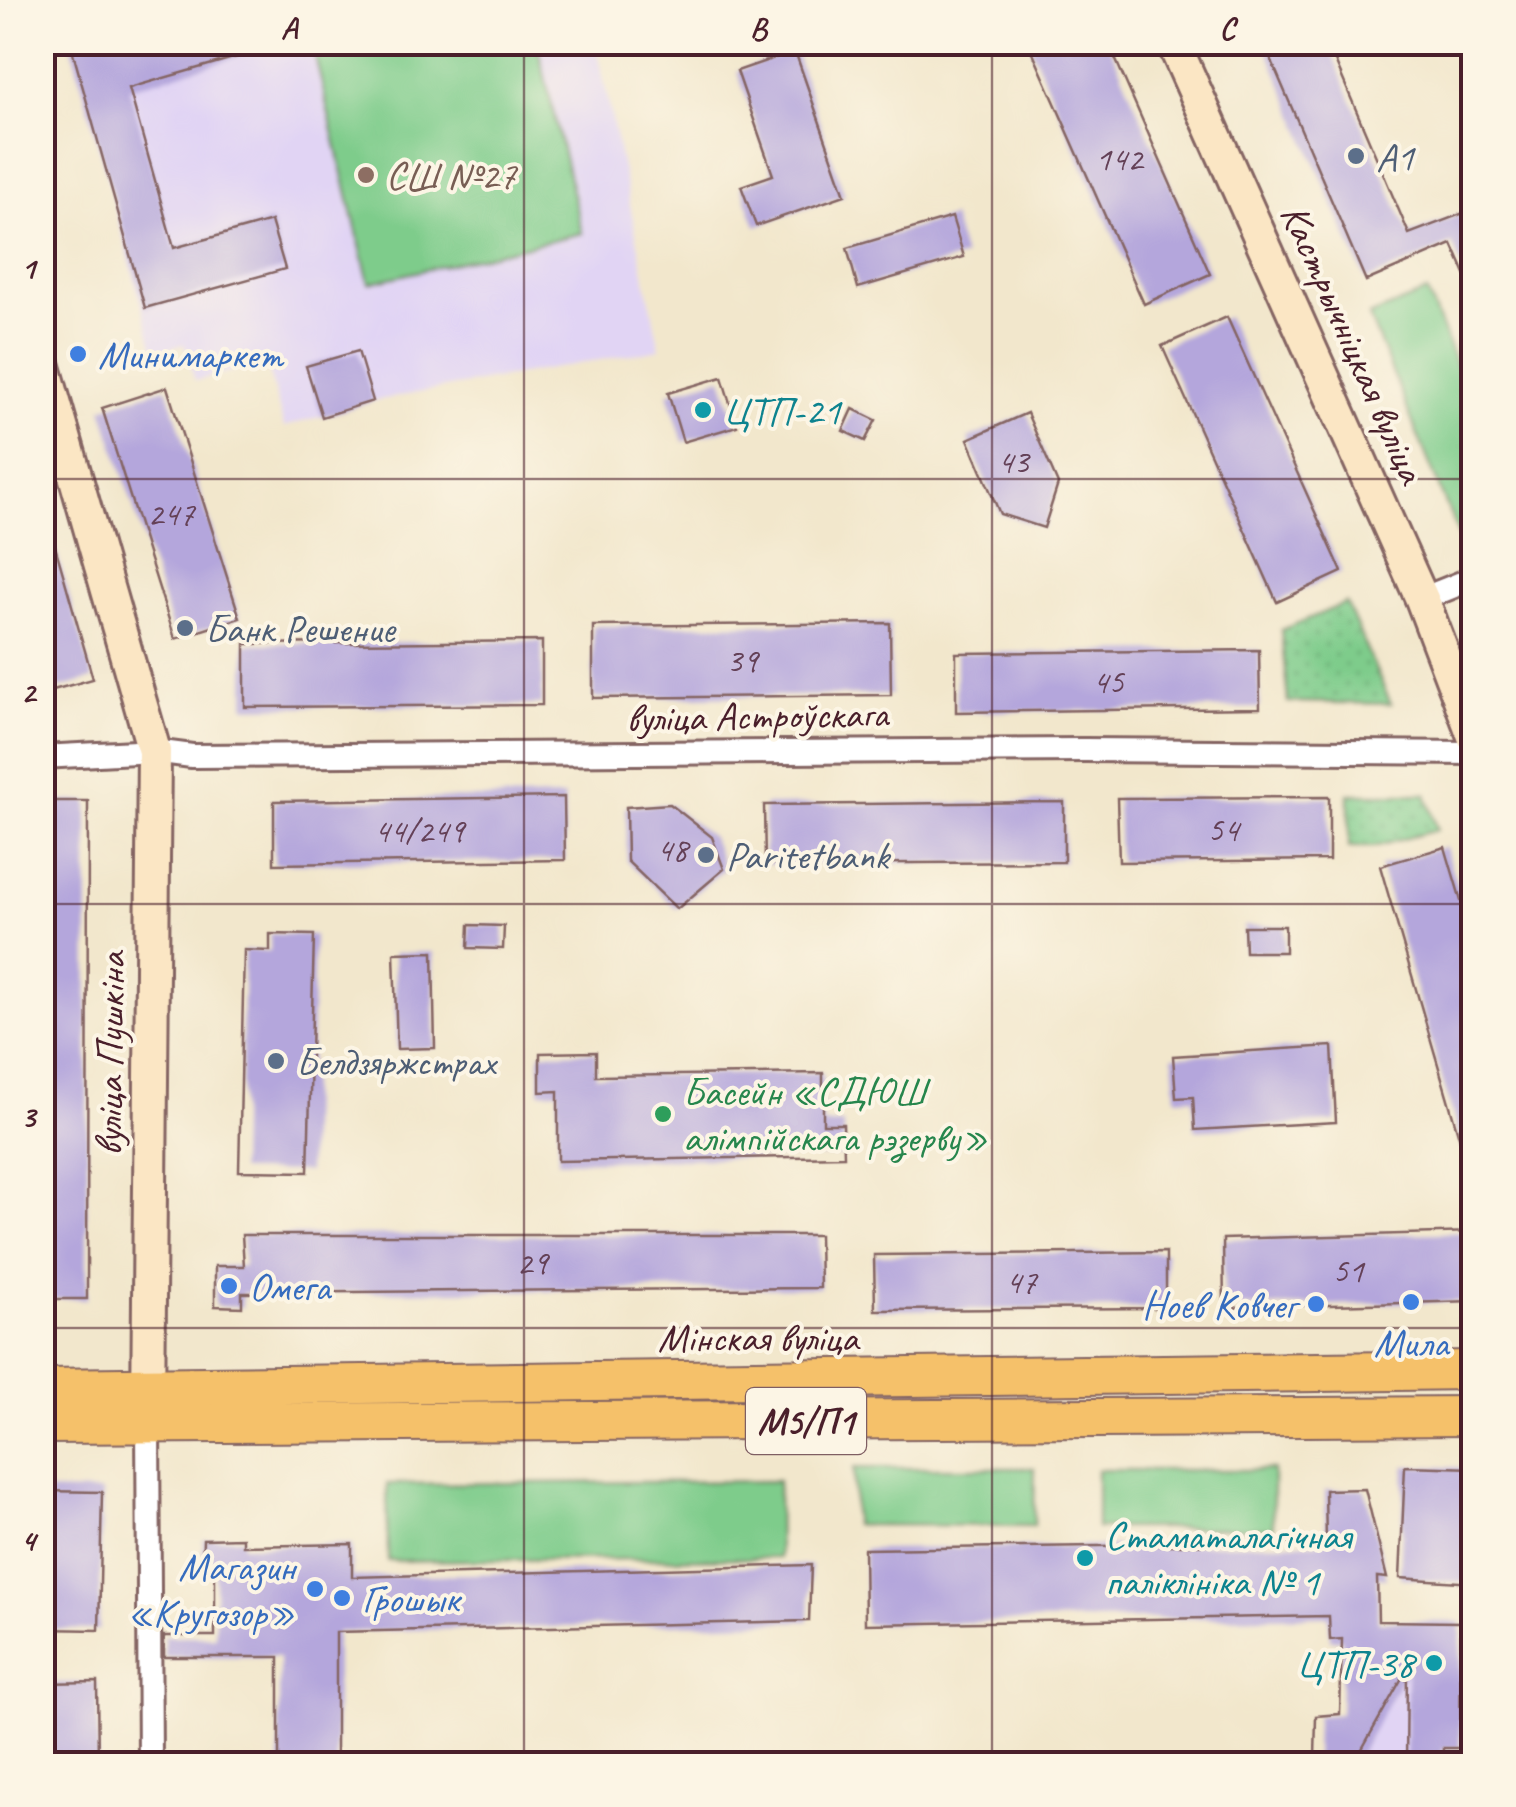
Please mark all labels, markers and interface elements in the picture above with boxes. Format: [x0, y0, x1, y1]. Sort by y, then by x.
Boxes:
text: A [281, 8, 300, 49]
text: B [750, 8, 769, 49]
text: C [1219, 8, 1239, 49]
place label: A1 [1376, 132, 1416, 182]
house number: 142 [1095, 136, 1146, 181]
marker: A1 [1345, 145, 1367, 167]
place label: СШ №27 [386, 151, 518, 201]
marker: СШ №27 [355, 164, 377, 186]
street label: Кастрычніцкая вуліца [1269, 196, 1438, 493]
text: 1 [21, 247, 39, 288]
place label: Минимаркет [98, 330, 285, 380]
marker: Минимаркет [67, 343, 89, 365]
place label: ЦТП-21 [723, 386, 843, 436]
marker: ЦТП-21 [692, 399, 714, 421]
house number: 43 [997, 439, 1031, 484]
house number: 247 [147, 491, 197, 536]
place label: Банк Решение [205, 604, 398, 654]
marker: Банк Решение [174, 617, 196, 639]
house number: 39 [726, 638, 761, 683]
house number: 45 [1092, 659, 1126, 704]
text: 2 [21, 672, 38, 713]
street label: вуліца Астроўскага [626, 689, 891, 743]
house number: 54 [1207, 807, 1242, 852]
house number: 44/249 [374, 808, 467, 853]
house number: 48 [656, 827, 691, 872]
place label: Paritetbank [726, 831, 891, 881]
marker: Paritetbank [695, 844, 717, 866]
street label: вуліца Пушкіна [83, 949, 137, 1156]
place label: Белдзяржстрах [296, 1037, 499, 1087]
marker: Белдзяржстрах [265, 1050, 287, 1072]
place label: Басейн «СДЮШ алімпійскага рэзерву» [683, 1067, 988, 1163]
text: 3 [21, 1096, 38, 1137]
marker: Басейн «СДЮШ алімпійскага рэзерву» [652, 1103, 674, 1125]
house number: 29 [516, 1240, 551, 1285]
house number: 51 [1332, 1248, 1366, 1293]
house number: 47 [1005, 1259, 1039, 1304]
place label: Омега [249, 1262, 333, 1312]
marker: Омега [218, 1275, 240, 1297]
place label: Ноев Ковчег [1142, 1280, 1301, 1330]
marker: Мила [1400, 1291, 1422, 1313]
marker: Ноев Ковчег [1305, 1293, 1327, 1315]
street label: Мінская вуліца [658, 1313, 861, 1363]
place label: Мила [1374, 1318, 1451, 1368]
road number: М5/П1 [746, 1388, 866, 1454]
place label: Стаматалагічная паліклініка № 1 [1105, 1511, 1353, 1607]
text: 4 [21, 1520, 39, 1561]
place label: Магазин «Кругозор» [127, 1542, 297, 1638]
marker: Стаматалагічная паліклініка № 1 [1074, 1547, 1096, 1569]
place label: Грошык [362, 1574, 462, 1624]
marker: Магазин «Кругозор» [304, 1578, 326, 1600]
marker: Грошык [331, 1587, 353, 1609]
place label: ЦТП-38 [1296, 1639, 1418, 1689]
marker: ЦТП-38 [1423, 1652, 1445, 1674]

